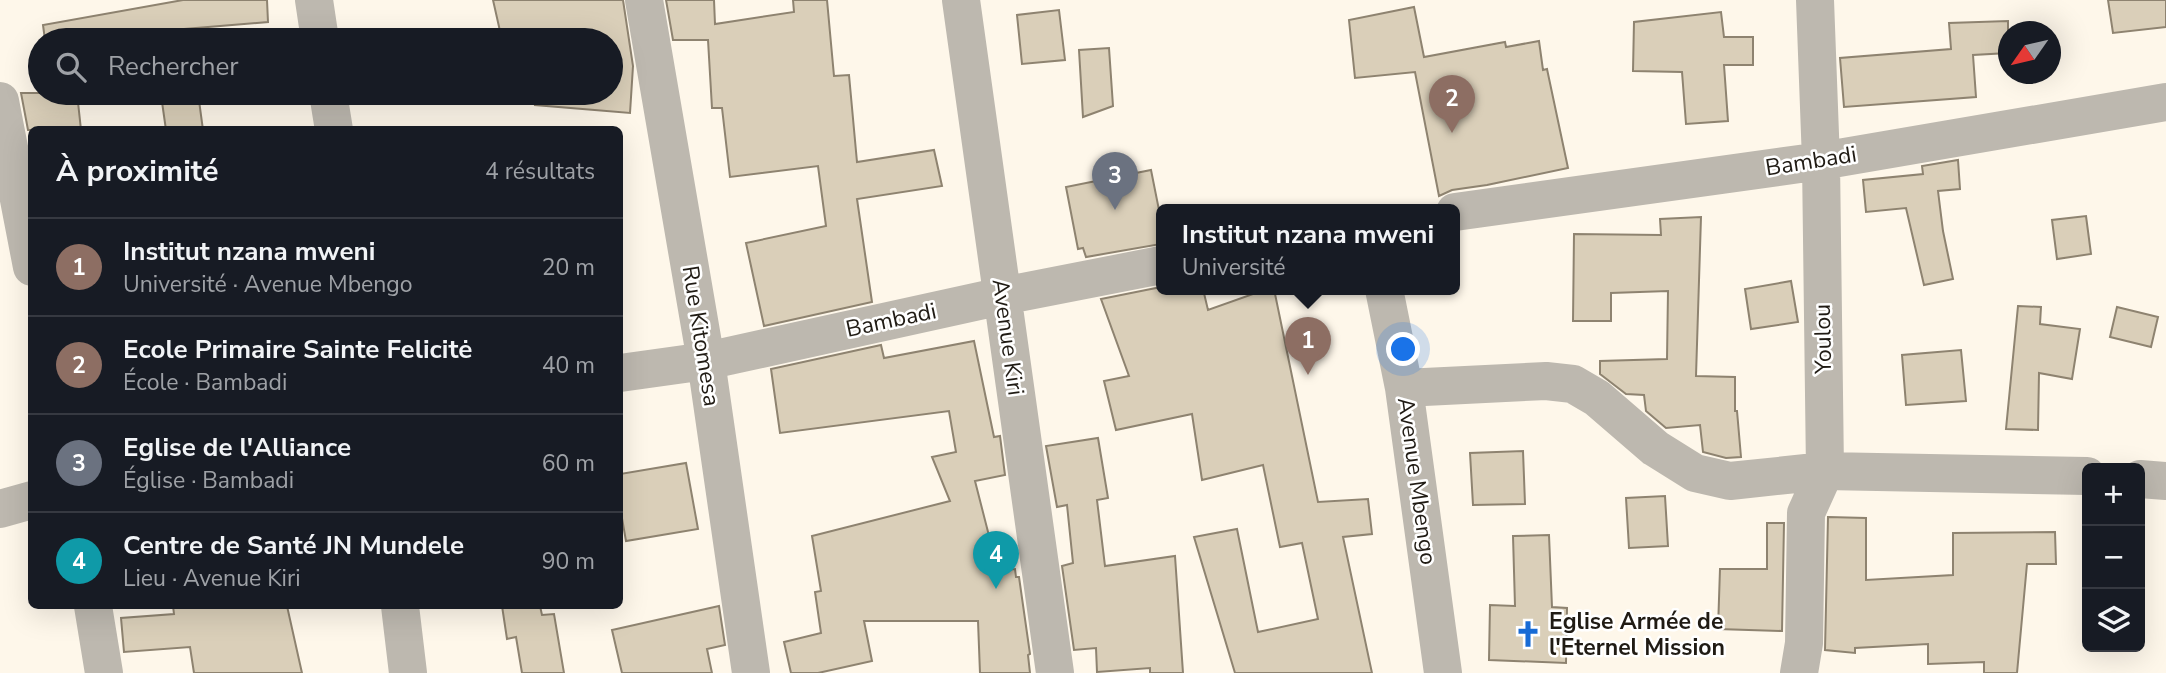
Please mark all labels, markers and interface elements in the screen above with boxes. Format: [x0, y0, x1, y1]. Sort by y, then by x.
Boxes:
north arrow [1998, 21, 2061, 84]
search box [28, 28, 623, 105]
icon: search [52, 48, 90, 86]
text: Rechercher [108, 49, 239, 84]
pin: 2 [1429, 75, 1475, 133]
street label: Bambadi [1763, 139, 1859, 183]
text: À proximité [56, 151, 218, 192]
pin: 3 [1092, 152, 1138, 210]
text: 4 résultats [485, 156, 595, 187]
popup [1156, 204, 1460, 295]
text: Institut nzana mweni [1182, 217, 1434, 252]
text: Institut nzana mweni [123, 234, 375, 269]
text: 1 [72, 252, 86, 283]
text: 20 m [542, 252, 595, 283]
text: Université [1182, 252, 1286, 283]
street label: Rue Kitomesa [675, 263, 727, 409]
text: Université · Avenue Mbengo [123, 269, 413, 300]
street label: Avenue Kiri [984, 277, 1032, 397]
street label: Bambadi [843, 295, 939, 345]
street label: Youlou [1807, 304, 1839, 375]
pin: 1 [1285, 317, 1331, 375]
text: Ecole Primaire Sainte Felicitė [123, 332, 472, 367]
your location [1386, 332, 1420, 366]
text: 2 [72, 350, 86, 381]
text: 40 m [542, 350, 595, 381]
text: École · Bambadi [123, 367, 287, 398]
street label: Avenue Mbengo [1390, 395, 1444, 567]
text: Eglise de l'Alliance [123, 430, 351, 465]
text: 3 [72, 448, 86, 479]
text: 60 m [542, 448, 595, 479]
map controls [2082, 463, 2145, 652]
button: + [2082, 463, 2145, 526]
text: Église · Bambadi [123, 465, 294, 496]
button: − [2082, 526, 2145, 589]
text: Centre de Santé JN Mundele [123, 528, 464, 563]
pin: 4 [973, 531, 1019, 589]
text: 4 [72, 546, 86, 577]
text: 90 m [542, 546, 595, 577]
text: Lieu · Avenue Kiri [123, 563, 301, 594]
button: layers [2082, 589, 2145, 652]
place label: Eglise Armée de l'Eternel Mission [1549, 606, 1725, 663]
church icon: Eglise Armée de l'Eternel Mission [1513, 619, 1543, 649]

